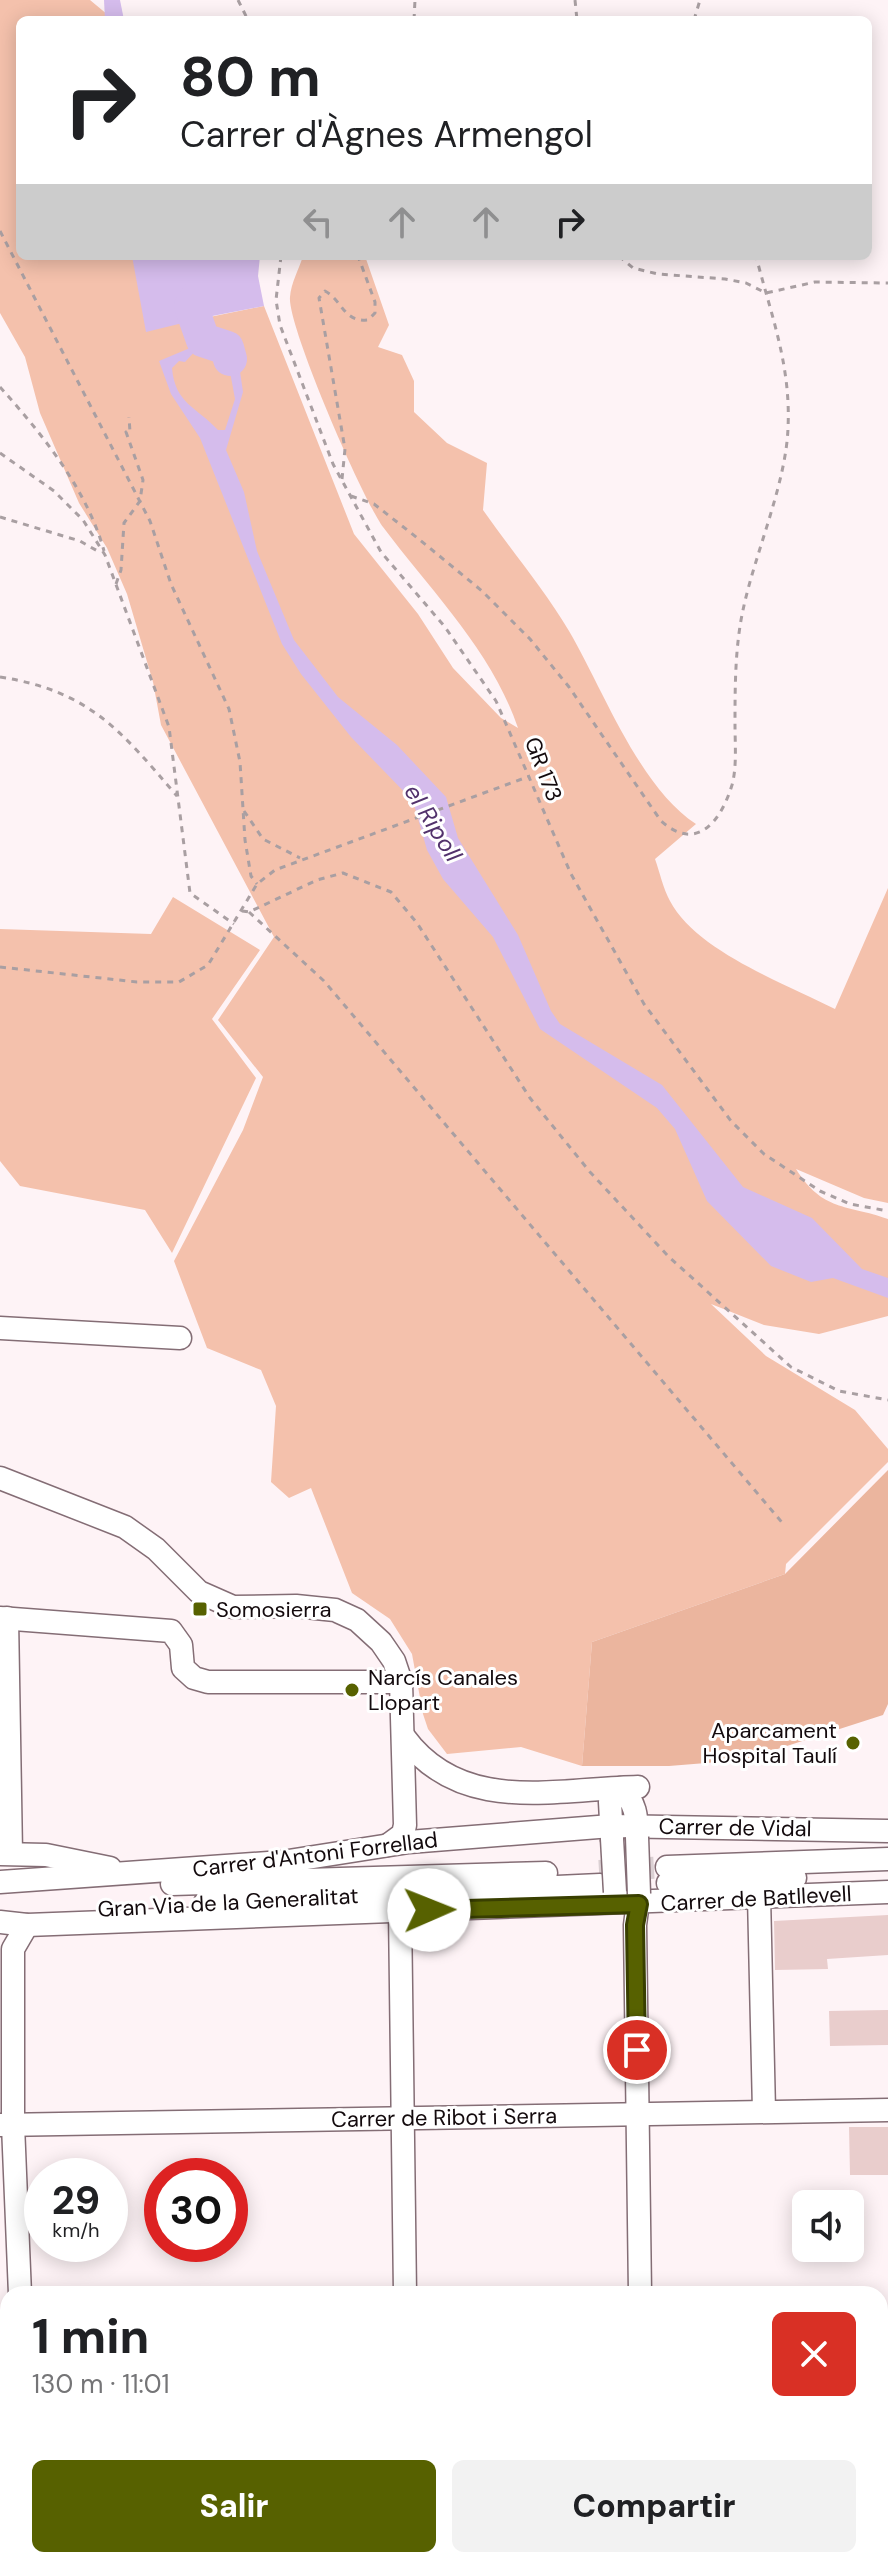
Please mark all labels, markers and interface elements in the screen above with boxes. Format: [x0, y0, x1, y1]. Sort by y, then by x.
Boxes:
text: 80 m [180, 40, 321, 113]
icon: right [48, 48, 152, 152]
text: Carrer d'Àgnes Armengol [180, 111, 593, 158]
icon: left [296, 200, 340, 244]
icon: ahead [380, 200, 424, 244]
icon: ahead [464, 200, 508, 244]
icon: right [548, 200, 592, 244]
street label: GR 173 [518, 733, 569, 805]
water label: el Ripoll [398, 778, 470, 868]
place label: Somosierra [216, 1595, 332, 1624]
marker: Somosierra [191, 1600, 209, 1618]
place label: Narcís Canales Llopart [368, 1663, 518, 1717]
marker: Narcís Canales Llopart [343, 1681, 361, 1699]
place label: Aparcament Hospital Taulí [702, 1716, 837, 1770]
marker: Aparcament Hospital Taulí [844, 1734, 862, 1752]
street label: Carrer de Vidal [658, 1812, 812, 1843]
street label: Carrer d'Antoni Forrellad [191, 1825, 439, 1884]
position arrow [387, 1868, 471, 1952]
street label: Carrer de Batllevell [660, 1879, 852, 1918]
street label: Gran Via de la Generalitat [97, 1881, 359, 1924]
pin [603, 2016, 671, 2084]
icon: arrive [615, 2028, 659, 2072]
street label: Carrer de Ribot i Serra [331, 2101, 557, 2134]
speed limit sign: 30 [144, 2158, 248, 2262]
text: 29 [52, 2174, 100, 2226]
map controls [792, 2190, 864, 2262]
button: sound [792, 2190, 864, 2262]
text: km/h [52, 2217, 100, 2243]
text: 1 min [32, 2305, 149, 2368]
button: close [772, 2312, 856, 2396]
text: 130 m · 11:01 [32, 2367, 170, 2401]
button: Salir [32, 2460, 436, 2552]
button: Compartir [452, 2460, 856, 2552]

